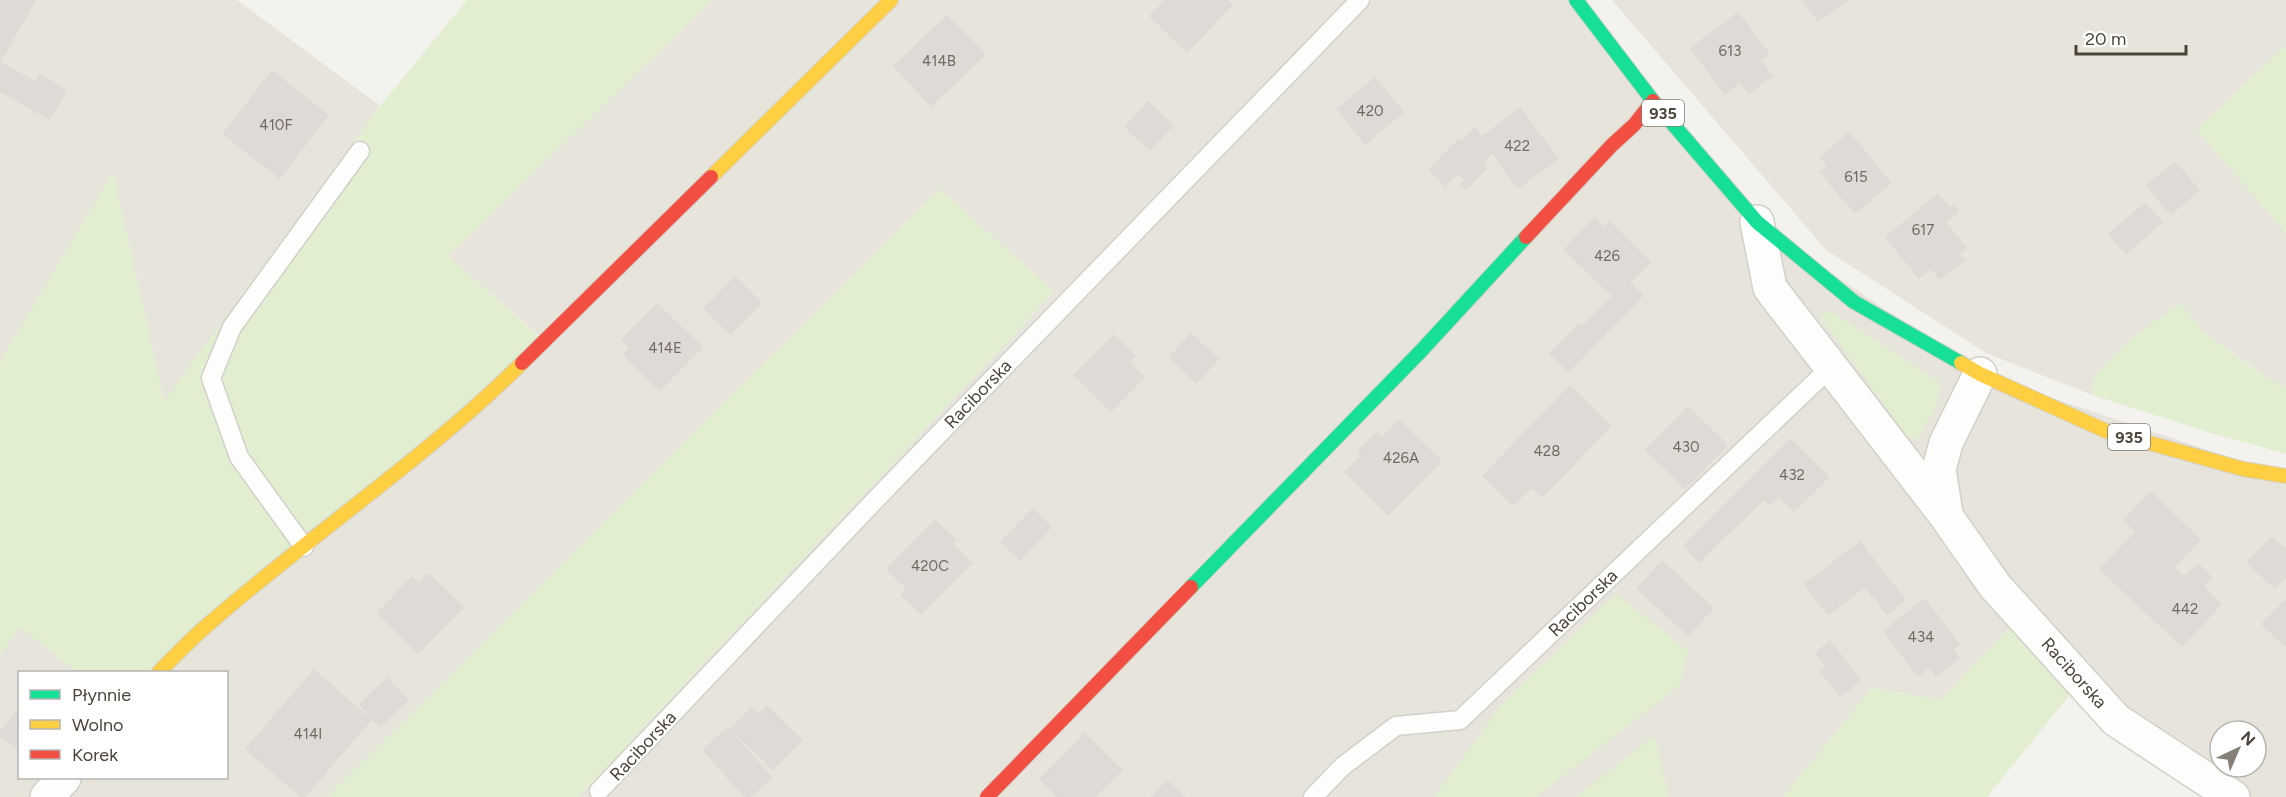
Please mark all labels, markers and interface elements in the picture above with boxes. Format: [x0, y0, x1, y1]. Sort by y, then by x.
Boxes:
scale bar [2076, 18, 2186, 56]
text: 20 m [2085, 28, 2126, 50]
house number: 613 [1719, 42, 1741, 60]
house number: 414B [922, 52, 956, 70]
road number: 935 [1642, 100, 1684, 126]
house number: 420 [1356, 102, 1384, 120]
house number: 410F [259, 116, 293, 134]
house number: 422 [1504, 137, 1530, 155]
house number: 615 [1844, 168, 1868, 186]
house number: 617 [1912, 221, 1934, 239]
house number: 426 [1594, 247, 1621, 265]
house number: 414E [648, 339, 682, 357]
street label: Raciborska [940, 355, 1016, 433]
road number: 935 [2108, 424, 2150, 450]
house number: 430 [1672, 438, 1700, 456]
house number: 428 [1534, 442, 1560, 460]
house number: 426A [1383, 449, 1419, 467]
house number: 432 [1779, 466, 1805, 484]
house number: 420C [911, 557, 949, 575]
street label: Raciborska [1544, 565, 1622, 641]
house number: 442 [2171, 600, 2199, 618]
house number: 434 [1908, 628, 1934, 646]
street label: Raciborska [2037, 633, 2111, 713]
legend [18, 671, 228, 779]
text: Płynnie [72, 684, 131, 706]
street label: Raciborska [605, 706, 681, 786]
text: Wolno [72, 714, 123, 736]
north arrow [2208, 719, 2268, 779]
house number: 414I [294, 725, 322, 743]
text: N [2237, 727, 2259, 750]
text: Korek [72, 744, 118, 766]

